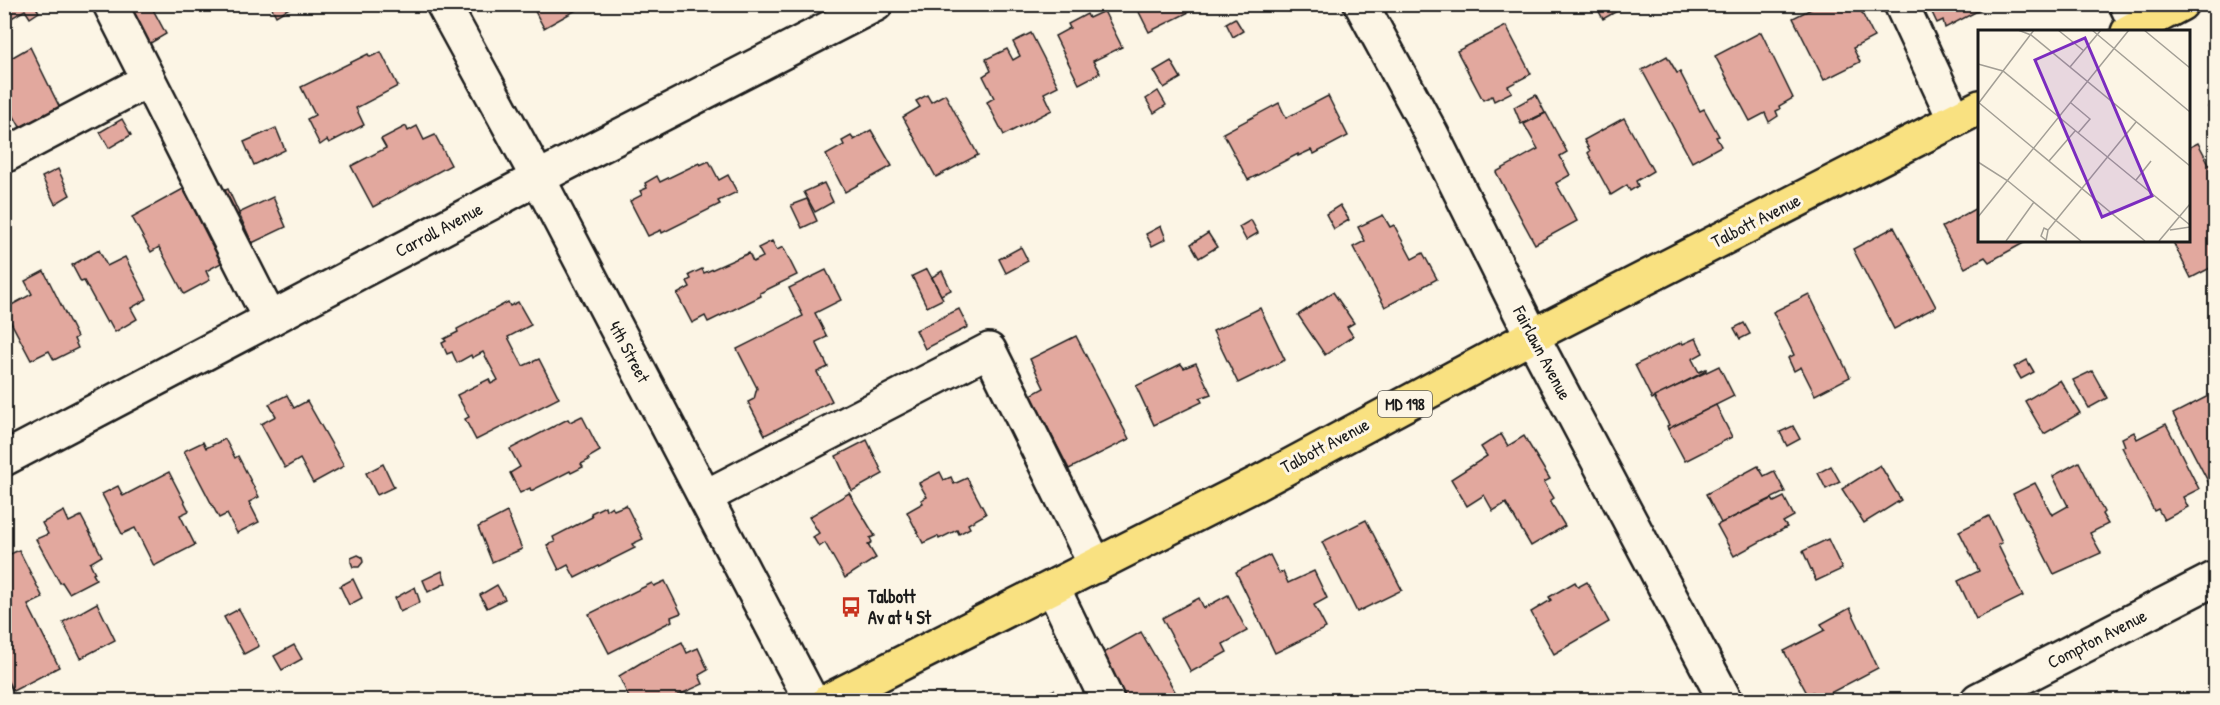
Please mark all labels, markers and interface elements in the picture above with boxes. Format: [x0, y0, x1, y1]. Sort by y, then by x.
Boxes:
inset map [1978, 30, 2190, 242]
street label: Talbott Avenue [1707, 187, 1805, 254]
street label: Carroll Avenue [391, 196, 487, 263]
street label: Fairlawn Avenue [1507, 301, 1578, 404]
street label: 4th Street [603, 317, 656, 388]
road number: MD 198 [1378, 391, 1432, 417]
street label: Talbott Avenue [1276, 412, 1374, 479]
place label: Talbott Av at 4 St [867, 584, 932, 630]
bus stop icon: Talbott Av at 4 St [839, 595, 863, 619]
street label: Compton Avenue [2043, 603, 2151, 674]

